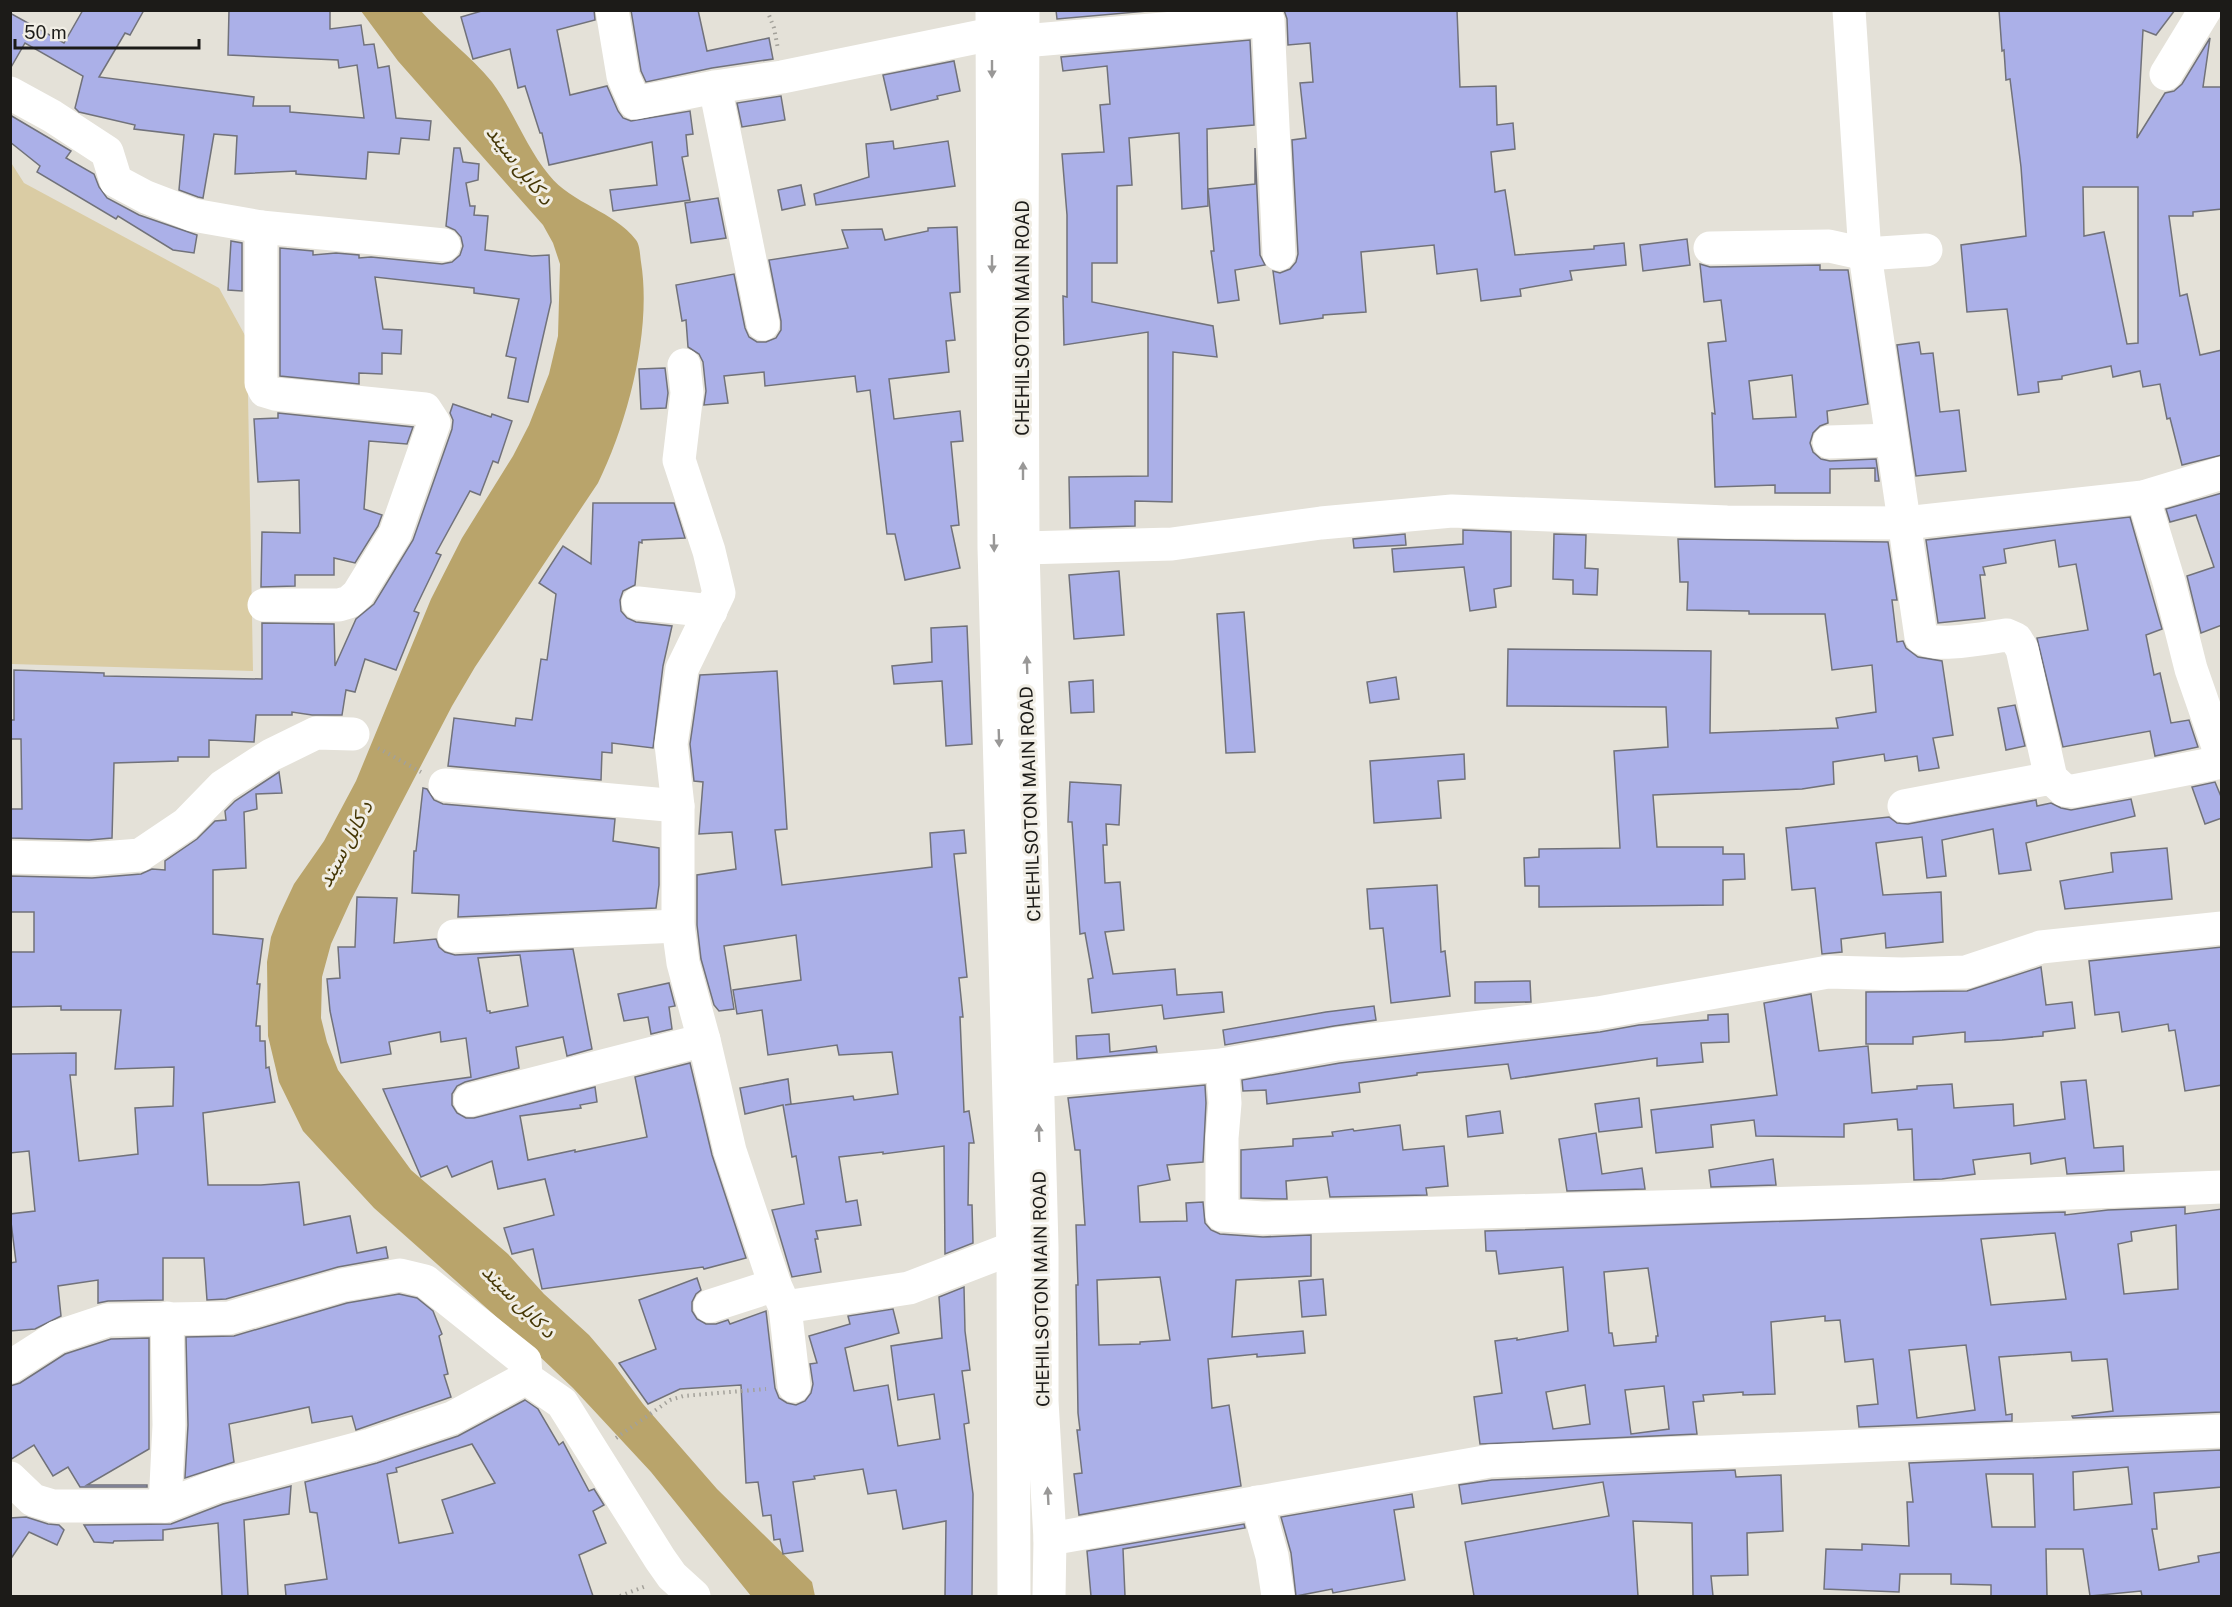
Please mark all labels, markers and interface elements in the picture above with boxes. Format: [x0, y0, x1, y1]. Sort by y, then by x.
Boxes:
scale bar [15, 12, 200, 50]
text: 50 m [24, 22, 67, 43]
one-way arrow [987, 59, 997, 78]
water label: د کابل سيند [482, 121, 559, 210]
street label: CHEHILSOTON MAIN ROAD [1012, 200, 1033, 436]
one-way arrow [987, 254, 997, 273]
one-way arrow [1018, 461, 1028, 480]
one-way arrow [989, 533, 999, 552]
one-way arrow [1022, 656, 1031, 675]
street label: CHEHILSOTON MAIN ROAD [1015, 686, 1045, 922]
one-way arrow [994, 728, 1004, 747]
water label: د کابل سيند [312, 796, 378, 891]
one-way arrow [1034, 1124, 1044, 1143]
street label: CHEHILSOTON MAIN ROAD [1028, 1171, 1054, 1407]
water label: د کابل سيند [477, 1259, 561, 1343]
one-way arrow [1043, 1487, 1052, 1506]

